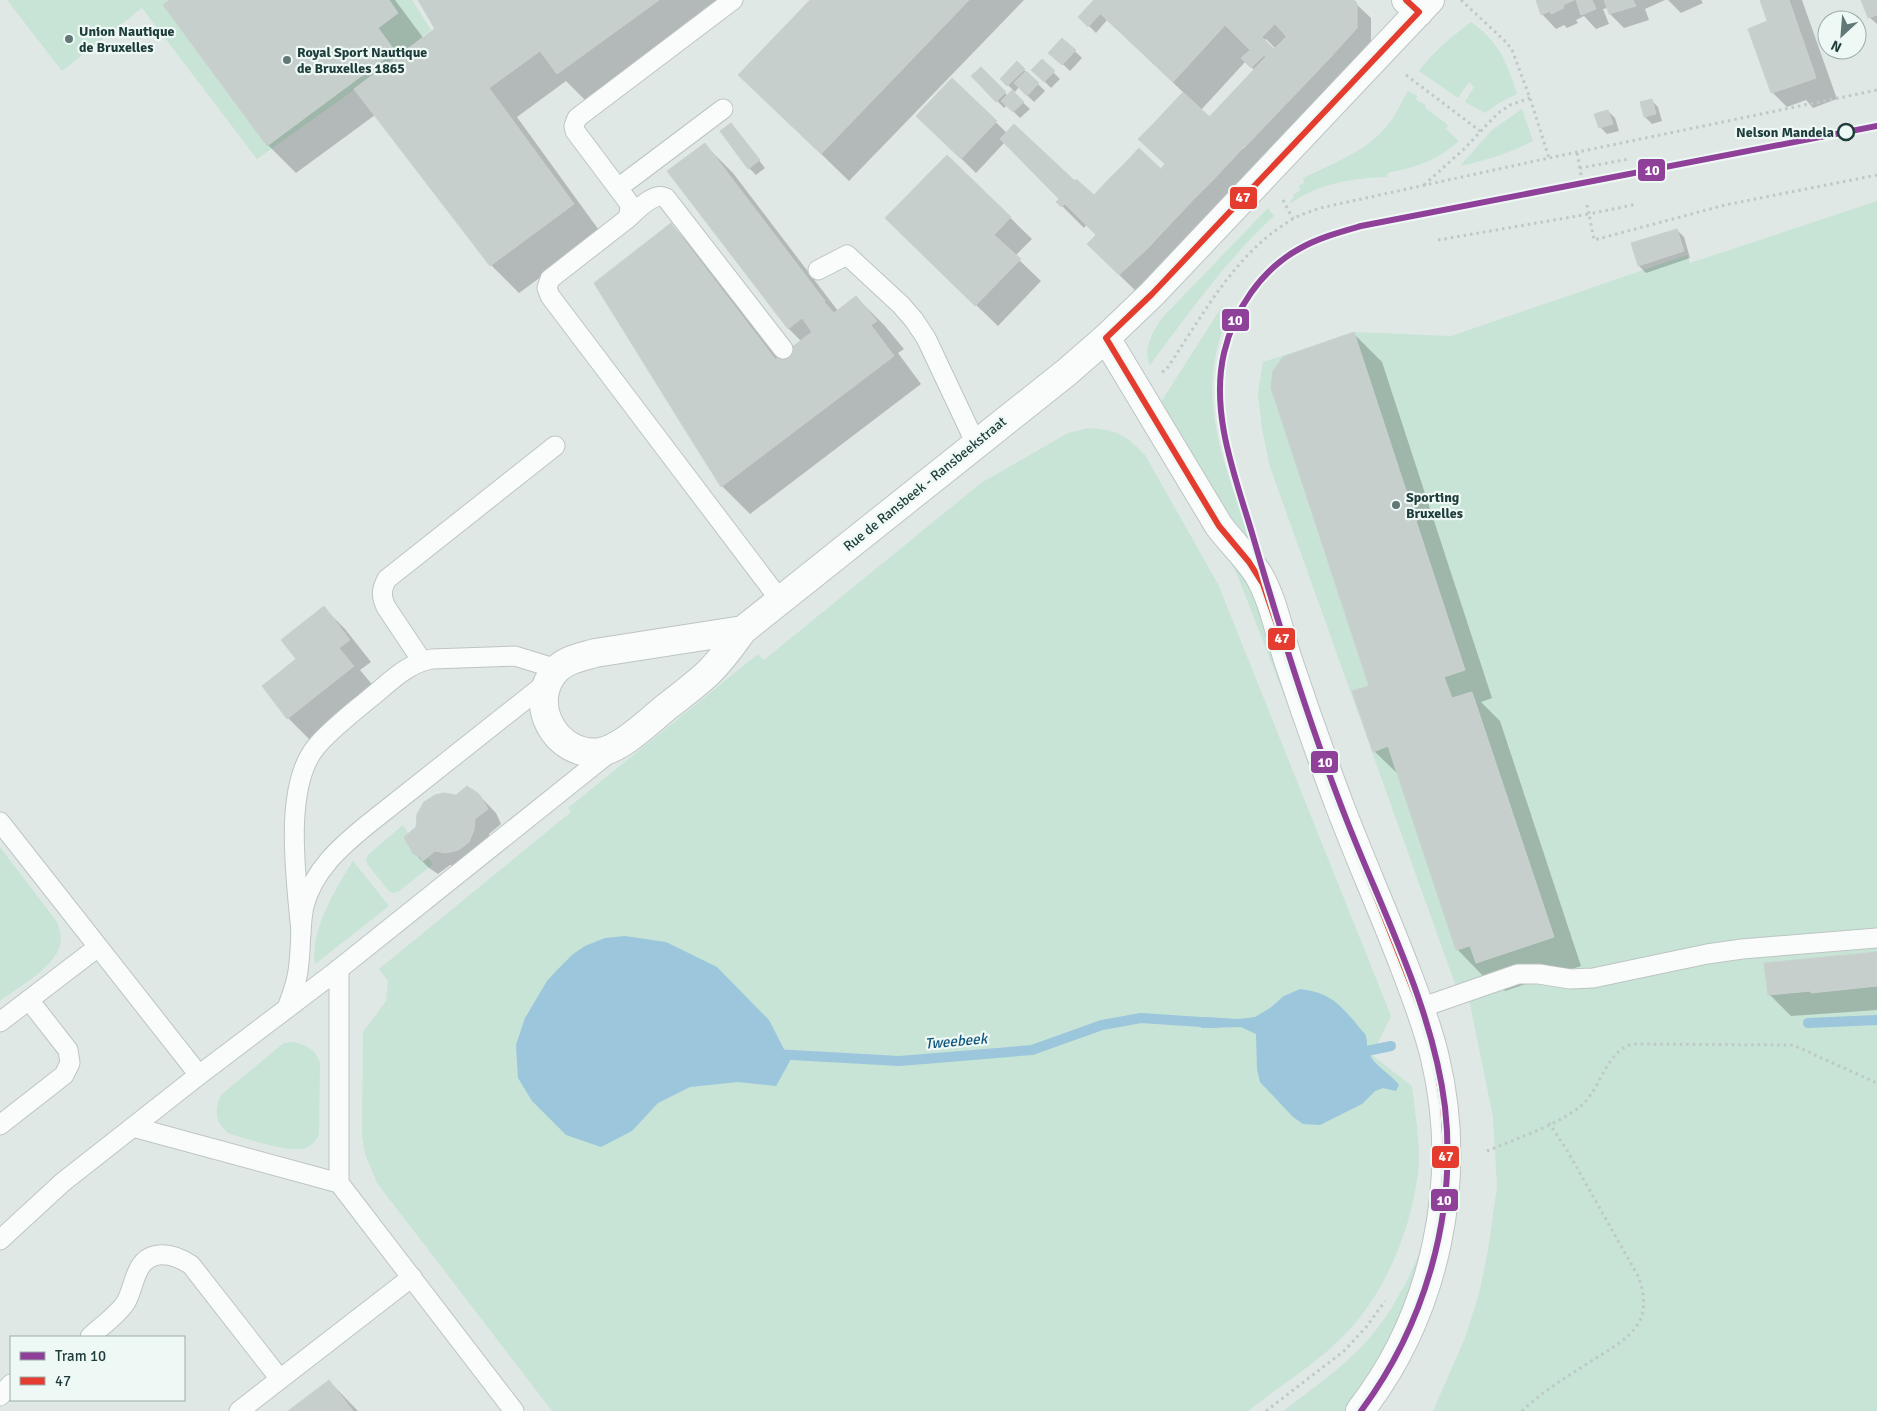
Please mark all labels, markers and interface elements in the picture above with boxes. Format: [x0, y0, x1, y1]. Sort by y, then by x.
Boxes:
north arrow [1817, 10, 1867, 60]
place label: Union Nautique de Bruxelles [79, 23, 175, 56]
marker: Union Nautique de Bruxelles [63, 33, 75, 45]
text: N [1828, 36, 1845, 56]
place label: Royal Sport Nautique de Bruxelles 1865 [297, 44, 427, 77]
marker: Royal Sport Nautique de Bruxelles 1865 [281, 54, 293, 66]
marker: Nelson Mandela [1837, 123, 1855, 141]
place label: Nelson Mandela [1736, 124, 1834, 141]
line badge: 10 [1637, 158, 1666, 182]
text: 10 [1644, 162, 1660, 179]
line badge: 47 [1229, 186, 1258, 210]
text: 47 [1235, 189, 1251, 206]
line badge: 10 [1221, 308, 1250, 332]
text: 10 [1227, 312, 1243, 329]
street label: Rue de Ransbeek - Ransbeekstraat [840, 413, 1010, 555]
place label: Sporting Bruxelles [1406, 489, 1463, 522]
marker: Sporting Bruxelles [1390, 499, 1402, 511]
line badge: 47 [1267, 627, 1296, 651]
text: 47 [1274, 630, 1290, 647]
line badge: 10 [1310, 750, 1339, 774]
text: 10 [1317, 754, 1333, 771]
water label: Tweebeek [924, 1029, 989, 1053]
line badge: 47 [1431, 1145, 1460, 1169]
text: 47 [1438, 1148, 1454, 1165]
line badge: 10 [1430, 1188, 1459, 1212]
text: 10 [1436, 1192, 1452, 1209]
legend [10, 1336, 185, 1401]
text: Tram 10 [55, 1347, 106, 1365]
text: 47 [55, 1372, 71, 1390]

